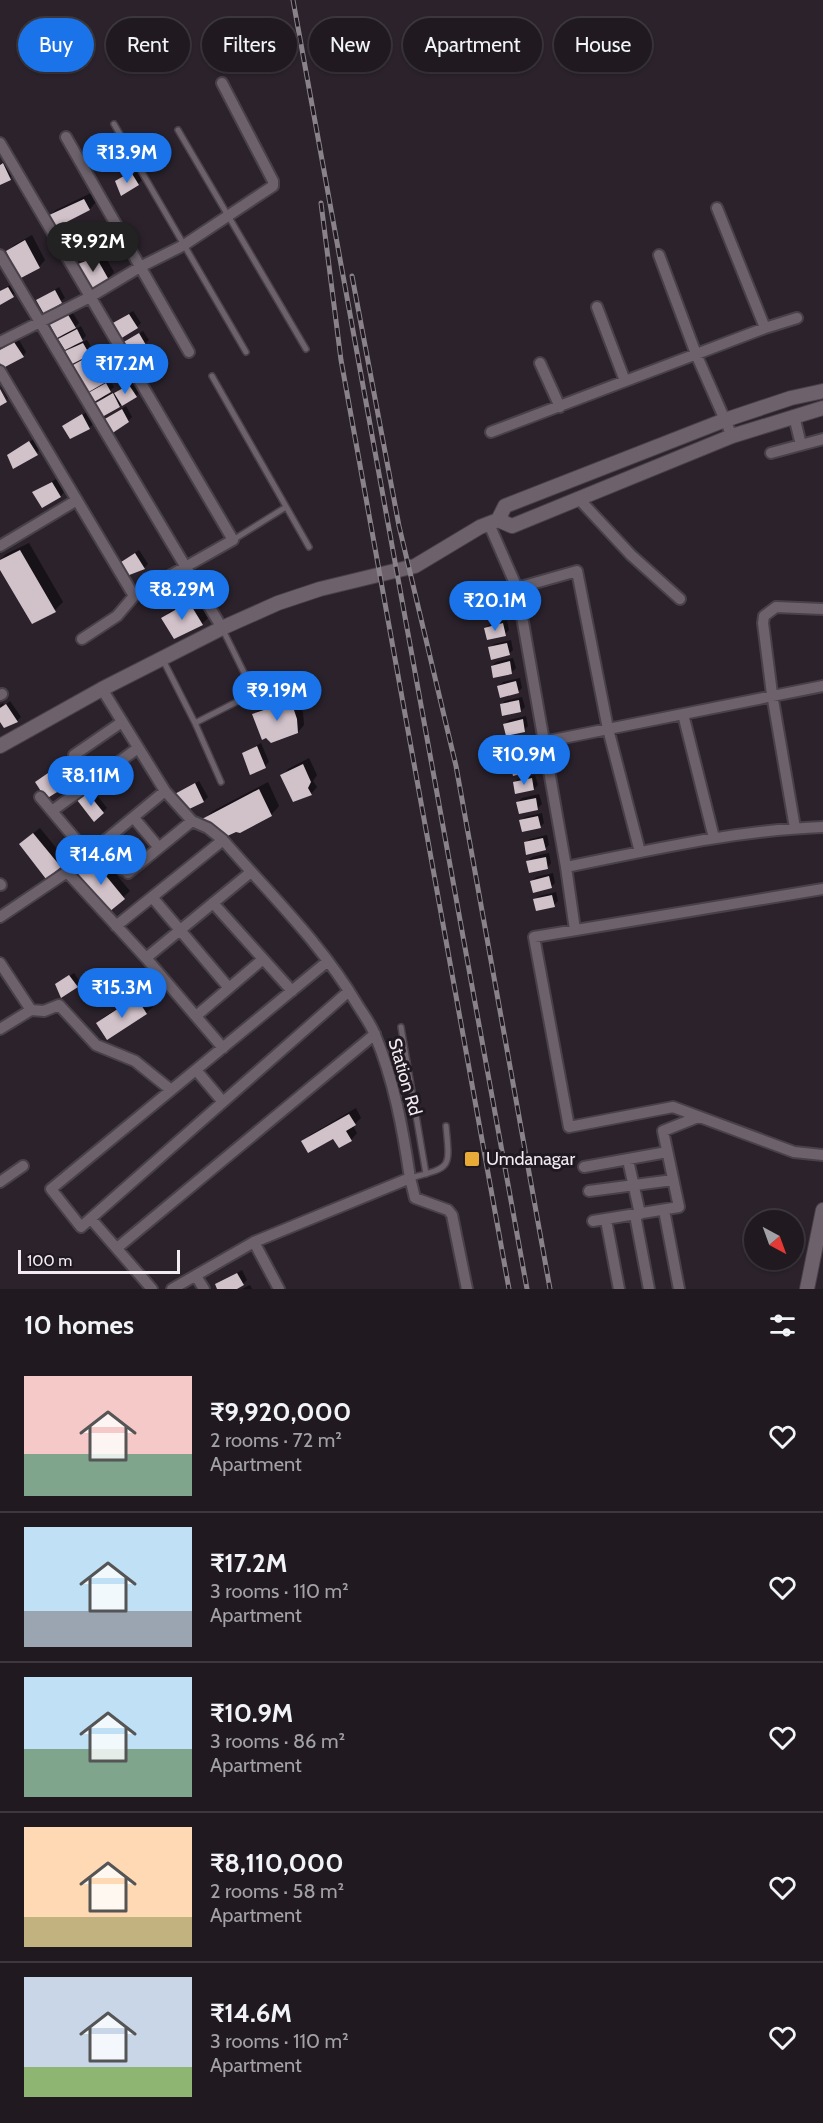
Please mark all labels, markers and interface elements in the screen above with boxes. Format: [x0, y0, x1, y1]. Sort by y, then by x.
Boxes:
chip: Buy [18, 18, 94, 72]
chip: Rent [106, 18, 190, 72]
chip: Filters [202, 18, 297, 72]
chip: New [309, 18, 391, 72]
chip: Apartment [403, 18, 542, 72]
chip: House [554, 18, 652, 72]
pin: ₹13.9M [78, 133, 176, 184]
text: ₹13.9M [97, 140, 157, 164]
pin: ₹9.92M [44, 222, 142, 273]
text: ₹9.92M [61, 229, 125, 253]
pin: ₹17.2M [76, 344, 174, 395]
text: ₹17.2M [95, 351, 155, 375]
pin: ₹8.29M [133, 570, 231, 621]
text: ₹8.29M [149, 577, 215, 601]
pin: ₹20.1M [446, 581, 544, 632]
text: ₹20.1M [463, 588, 527, 612]
pin: ₹9.19M [228, 671, 326, 722]
text: ₹9.19M [247, 678, 307, 702]
pin: ₹10.9M [475, 735, 573, 786]
text: ₹10.9M [492, 742, 556, 766]
pin: ₹8.11M [42, 756, 140, 807]
text: ₹8.11M [62, 763, 120, 787]
pin: ₹14.6M [52, 835, 150, 886]
text: ₹14.6M [69, 842, 133, 866]
pin: ₹15.3M [73, 968, 171, 1019]
text: ₹15.3M [92, 975, 152, 999]
street label: Station Rd [384, 1036, 426, 1118]
place label: Umdanagar [486, 1148, 575, 1170]
marker: Umdanagar [463, 1150, 481, 1168]
north arrow [744, 1210, 804, 1270]
map controls [744, 1210, 804, 1270]
scale bar [18, 1247, 180, 1274]
text: 100 m [27, 1251, 72, 1270]
text: 10 homes [24, 1309, 134, 1341]
icon: filters [766, 1309, 799, 1342]
text: ₹9,920,000 [210, 1396, 351, 1428]
icon: home [72, 1400, 144, 1472]
icon: heart [766, 1420, 799, 1453]
text: 2 rooms · 72 m² [210, 1428, 342, 1452]
text: Apartment [210, 1452, 302, 1476]
text: ₹17.2M [210, 1547, 287, 1579]
icon: home [72, 1551, 144, 1623]
icon: heart [766, 1571, 799, 1604]
text: 3 rooms · 110 m² [210, 1579, 349, 1603]
text: Apartment [210, 1603, 302, 1627]
text: ₹10.9M [210, 1697, 293, 1729]
icon: home [72, 1701, 144, 1773]
icon: heart [766, 1721, 799, 1754]
text: 3 rooms · 86 m² [210, 1729, 345, 1753]
text: Apartment [210, 1753, 302, 1777]
text: ₹8,110,000 [210, 1847, 344, 1879]
icon: home [72, 1851, 144, 1923]
icon: heart [766, 1871, 799, 1904]
text: 2 rooms · 58 m² [210, 1879, 344, 1903]
text: Apartment [210, 1903, 302, 1927]
text: ₹14.6M [210, 1997, 292, 2029]
icon: home [72, 2001, 144, 2073]
icon: heart [766, 2021, 799, 2054]
text: 3 rooms · 110 m² [210, 2029, 349, 2053]
text: Apartment [210, 2053, 302, 2077]

